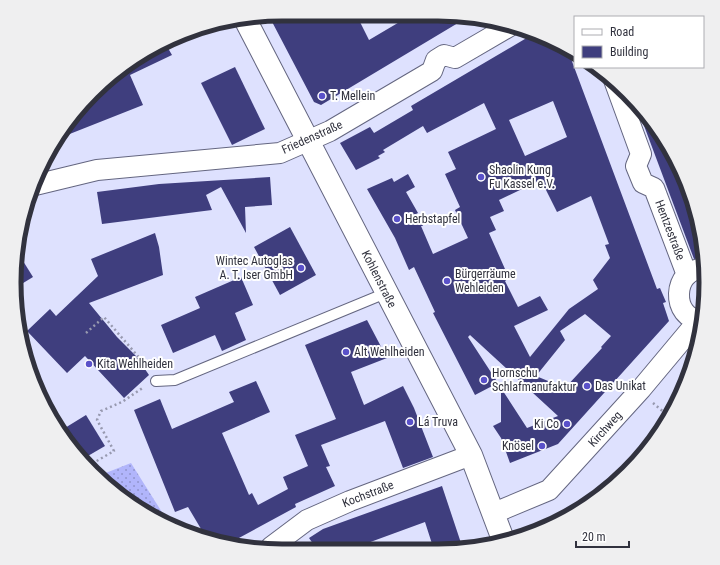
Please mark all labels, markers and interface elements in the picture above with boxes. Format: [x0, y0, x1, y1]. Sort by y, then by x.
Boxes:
legend [574, 16, 704, 68]
text: Road [610, 25, 634, 39]
text: Building [610, 45, 648, 59]
place label: T. Mellein [330, 89, 375, 103]
marker: T. Mellein [317, 91, 327, 101]
street label: Friedenstraße [279, 117, 345, 157]
place label: Shaolin Kung Fu Kassel e.V. [489, 163, 555, 191]
marker: Shaolin Kung Fu Kassel e.V. [476, 172, 486, 182]
street label: Hentzestraße [652, 198, 688, 262]
place label: Herbstapfel [405, 212, 460, 226]
marker: Herbstapfel [392, 214, 402, 224]
street label: Kohlenstraße [359, 248, 400, 310]
place label: Wintec Autoglas A. T. Iser GmbH [216, 254, 293, 282]
marker: Wintec Autoglas A. T. Iser GmbH [296, 263, 306, 273]
place label: Bürgerräume Wehleiden [455, 267, 516, 295]
marker: Bürgerräume Wehleiden [442, 276, 452, 286]
place label: Alt Wehlheiden [354, 345, 425, 359]
marker: Alt Wehlheiden [341, 347, 351, 357]
place label: Kita Wehlheiden [97, 357, 173, 371]
marker: Kita Wehlheiden [84, 359, 94, 369]
place label: Hornschu Schlafmanufaktur [492, 366, 577, 394]
marker: Hornschu Schlafmanufaktur [479, 375, 489, 385]
place label: Das Unikat [595, 379, 646, 393]
marker: Das Unikat [582, 381, 592, 391]
street label: Kirchweg [585, 408, 625, 450]
place label: Lá Truva [418, 415, 458, 429]
marker: Lá Truva [405, 417, 415, 427]
place label: Ki Co [534, 417, 559, 431]
marker: Ki Co [562, 419, 572, 429]
place label: Knösel [502, 439, 534, 453]
marker: Knösel [537, 441, 547, 451]
street label: Kochstraße [340, 478, 396, 510]
scale bar [576, 523, 629, 549]
text: 20 m [582, 530, 606, 544]

